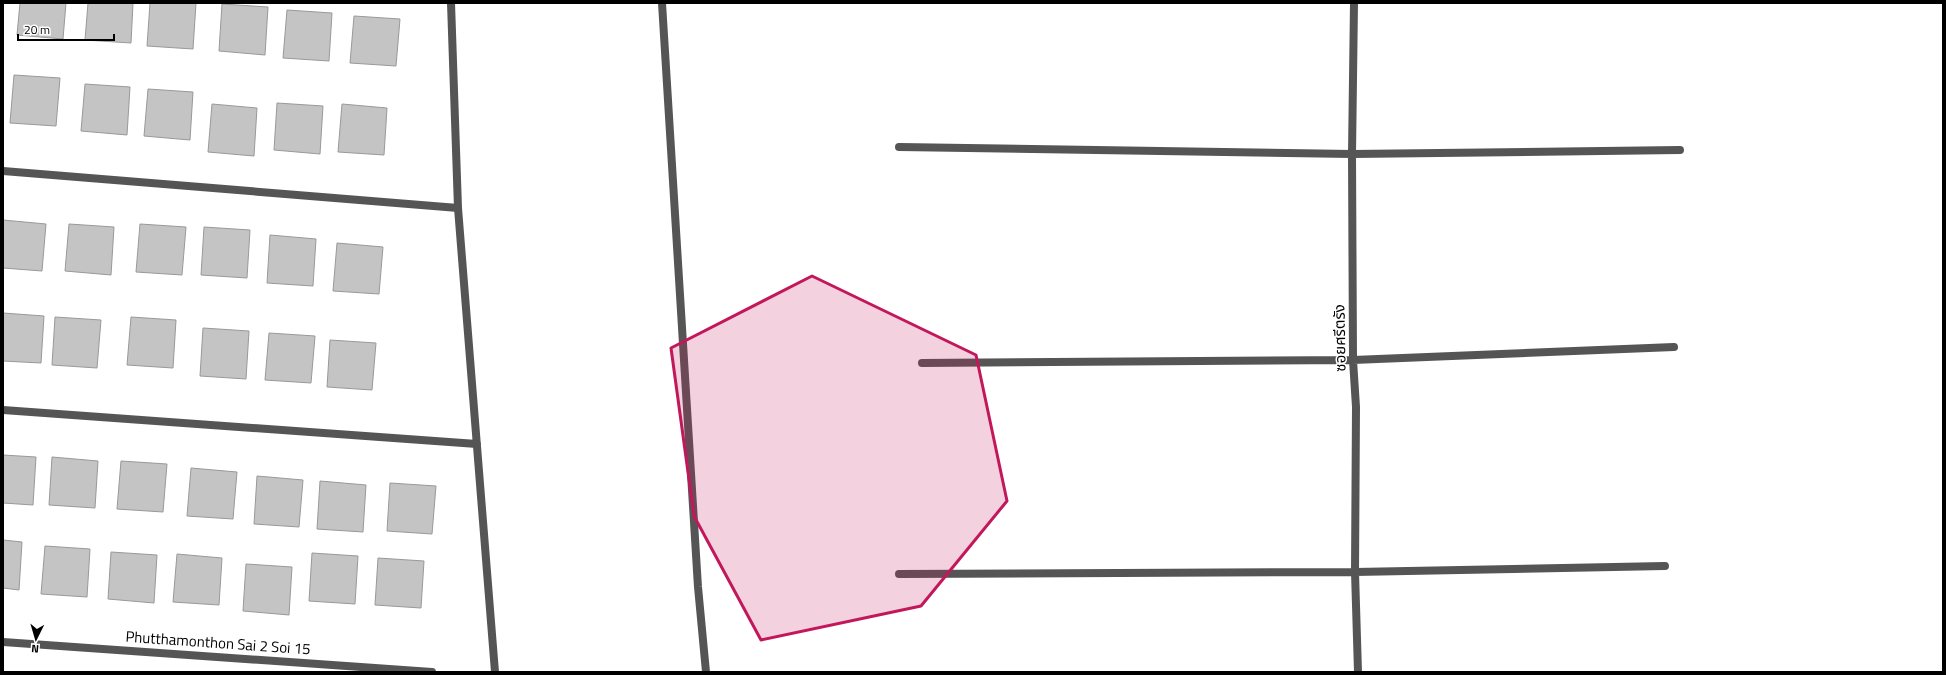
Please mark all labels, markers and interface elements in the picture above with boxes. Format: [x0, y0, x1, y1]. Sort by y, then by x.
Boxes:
scale bar [18, 16, 114, 42]
text: 20 m [24, 20, 50, 39]
street label: ซอยศรีตรัง [1327, 304, 1352, 372]
north arrow [16, 619, 56, 659]
street label: Phutthamonthon Sai 2 Soi 15 [125, 625, 311, 660]
text: N [31, 641, 40, 657]

